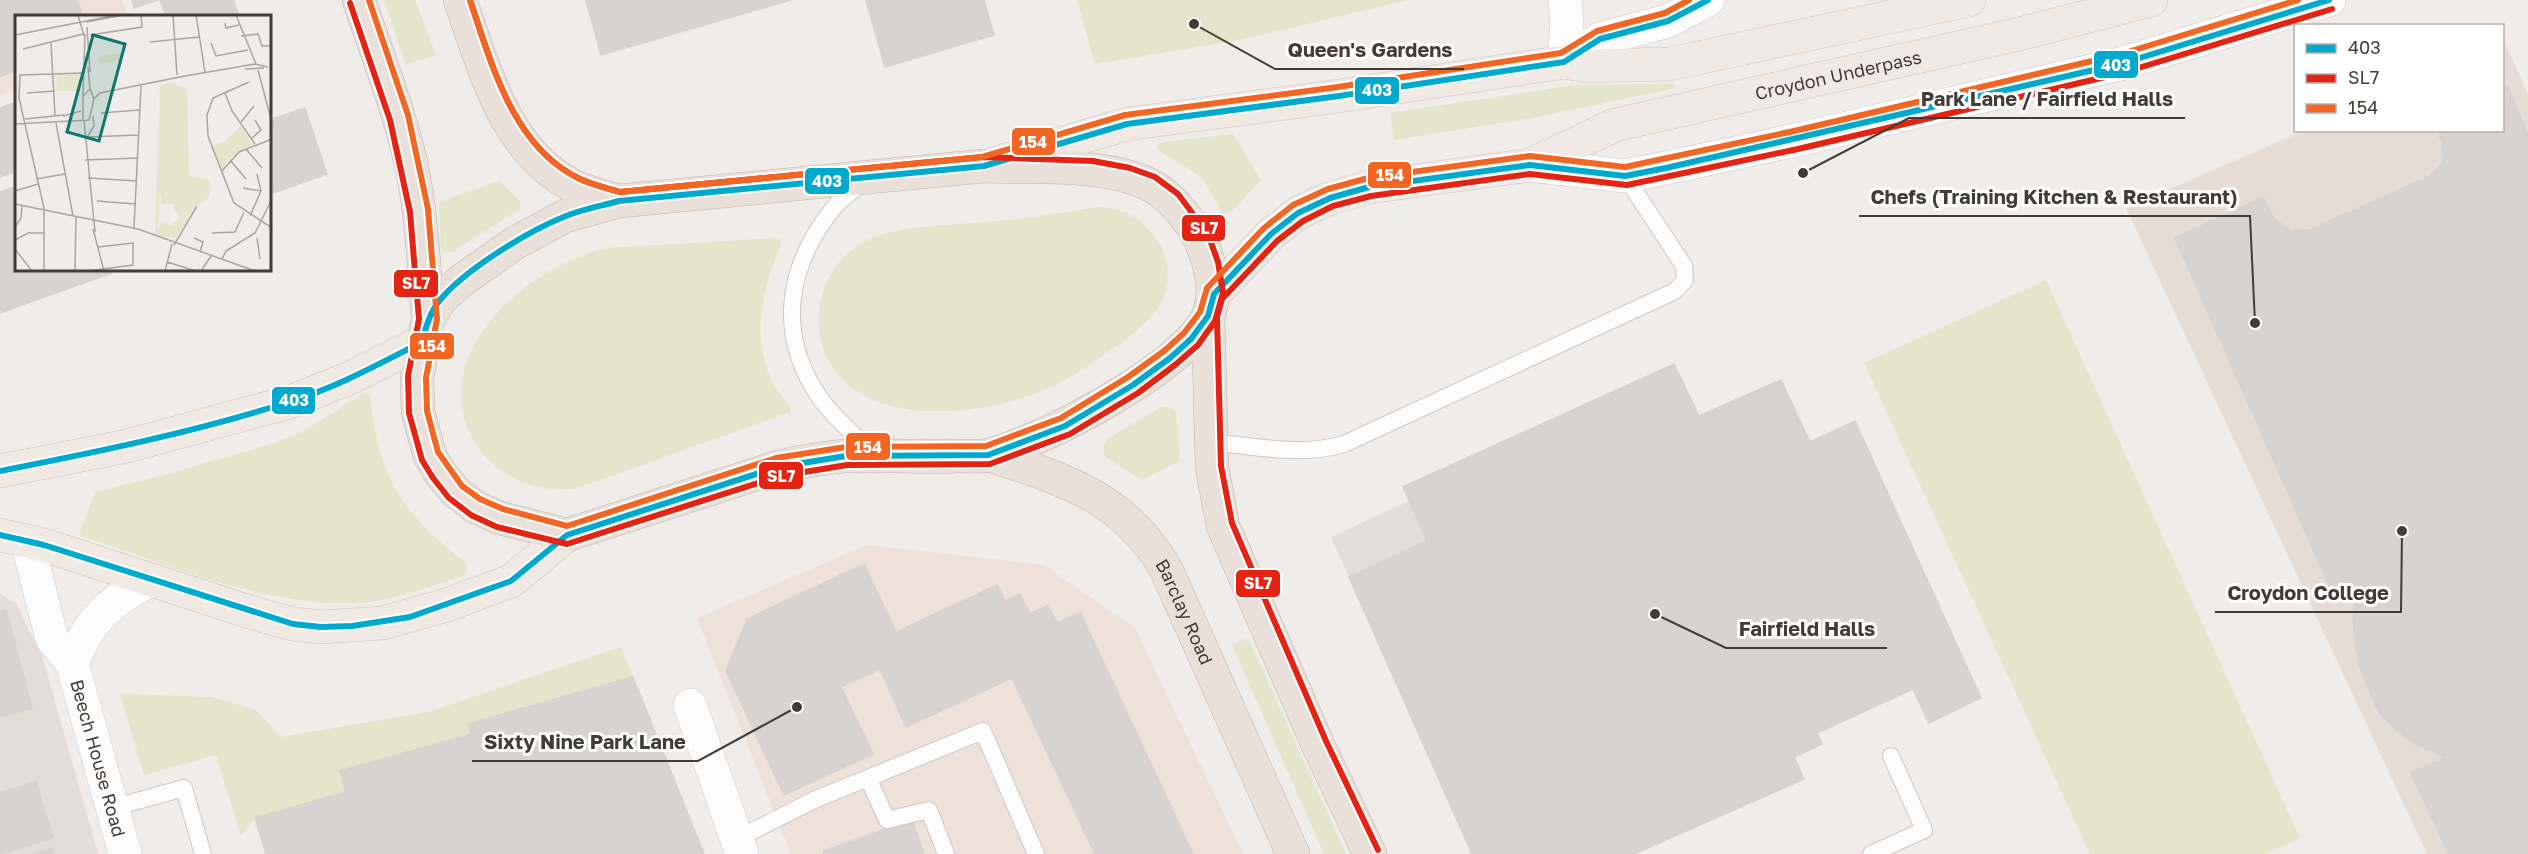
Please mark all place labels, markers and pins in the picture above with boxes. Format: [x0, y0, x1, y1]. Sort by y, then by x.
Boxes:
callout: Queen's Gardens [1275, 31, 1464, 69]
callout: Park Lane / Fairfield Halls [1909, 80, 2185, 118]
callout: Chefs (Training Kitchen & Restaurant) [1859, 178, 2250, 216]
callout: Croydon College [2215, 574, 2401, 612]
callout: Fairfield Halls [1726, 610, 1887, 648]
callout: Sixty Nine Park Lane [472, 723, 698, 761]

